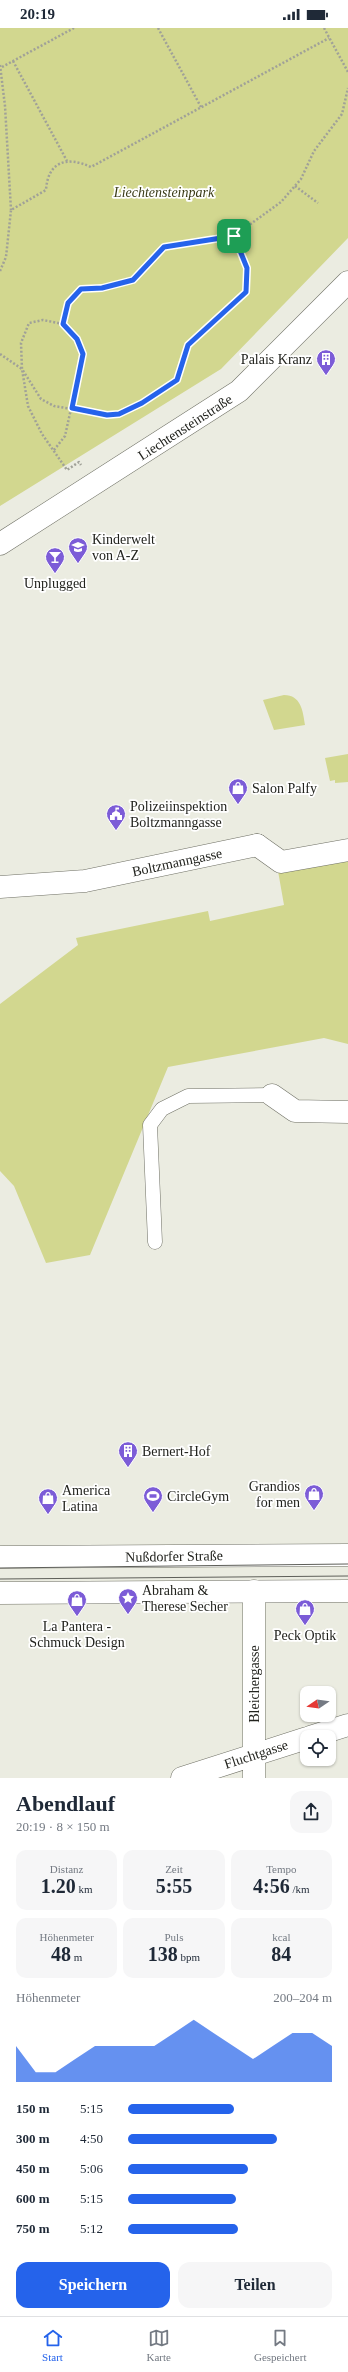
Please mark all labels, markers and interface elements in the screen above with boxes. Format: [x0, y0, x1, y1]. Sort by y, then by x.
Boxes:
text: 20:19 [20, 6, 55, 22]
park label: Liechtensteinpark [113, 185, 215, 200]
pin [217, 219, 251, 253]
icon: arrive [223, 225, 245, 247]
building icon: Palais Kranz [315, 348, 337, 376]
place label: Palais Kranz [241, 352, 312, 367]
street label: Liechtensteinstraße [136, 391, 235, 463]
place label: Kinderwelt von A-Z [92, 532, 155, 563]
school or university icon: Kinderwelt von A-Z [67, 536, 89, 564]
bar icon: Unplugged [44, 546, 66, 574]
place label: Unplugged [24, 576, 86, 591]
shop icon: Salon Palfy [227, 777, 249, 805]
place label: Salon Palfy [252, 781, 317, 796]
place label: Polizeiinspektion Boltzmanngasse [130, 799, 227, 830]
public building icon: Polizeiinspektion Boltzmanngasse [105, 803, 127, 831]
street label: Boltzmanngasse [131, 846, 224, 879]
building icon: Bernert-Hof [117, 1440, 139, 1468]
place label: Bernert-Hof [142, 1444, 211, 1459]
place label: Grandios for men [249, 1479, 300, 1510]
place label: America Latina [62, 1483, 111, 1514]
shop icon: Grandios for men [303, 1483, 325, 1511]
sports icon: CircleGym [142, 1485, 164, 1513]
shop icon: America Latina [37, 1487, 59, 1515]
place label: CircleGym [167, 1489, 229, 1504]
street label: Nußdorfer Straße [125, 1548, 223, 1565]
place label: Abraham & Therese Secher [142, 1583, 228, 1614]
place icon: Abraham & Therese Secher [117, 1587, 139, 1615]
shop icon: La Pantera - Schmuck Design [66, 1589, 88, 1617]
shop icon: Peck Optik [294, 1598, 316, 1626]
place label: La Pantera - Schmuck Design [29, 1619, 125, 1650]
place label: Peck Optik [274, 1628, 336, 1643]
street label: Bleichergasse [247, 1645, 262, 1723]
north arrow [300, 1686, 336, 1722]
map controls [300, 1686, 336, 1766]
button: locate [300, 1730, 336, 1766]
street label: Fluchtgasse [222, 1737, 290, 1772]
text: Abendlauf [16, 1791, 115, 1816]
button: share [290, 1791, 332, 1833]
text: 20:19 · 8 × 150 m [16, 1819, 110, 1834]
text: Distanz [50, 1863, 83, 1875]
text: Zeit [165, 1863, 183, 1875]
text: Tempo [266, 1863, 297, 1875]
text: 1.20 [41, 1875, 76, 1897]
text: 5:55 [156, 1875, 192, 1897]
text: 4:56 [253, 1875, 290, 1897]
text: km [76, 1883, 93, 1895]
text: /km [290, 1883, 310, 1895]
text: Höhenmeter [39, 1931, 94, 1943]
text: Puls [165, 1931, 183, 1943]
text: kcal [272, 1931, 290, 1943]
text: 48 [51, 1943, 71, 1965]
text: 138 [148, 1943, 178, 1965]
text: 84 [271, 1943, 291, 1965]
text: m [71, 1951, 82, 1963]
text: bpm [178, 1951, 200, 1963]
text: Höhenmeter [16, 1990, 80, 2005]
text: 200–204 m [273, 1990, 332, 2005]
text: 150 m [16, 2101, 50, 2116]
text: 5:15 [80, 2101, 103, 2116]
text: 300 m [16, 2131, 50, 2146]
text: 4:50 [80, 2131, 103, 2146]
text: 450 m [16, 2161, 50, 2176]
text: 5:06 [80, 2161, 103, 2176]
text: 600 m [16, 2191, 50, 2206]
text: 5:15 [80, 2191, 103, 2206]
text: 750 m [16, 2221, 50, 2236]
text: 5:12 [80, 2221, 103, 2236]
button: Speichern [16, 2262, 170, 2308]
button: Teilen [178, 2262, 332, 2308]
tab: Start [42, 2327, 64, 2363]
tab: Karte [147, 2327, 171, 2363]
tab: Gespeichert [254, 2327, 306, 2363]

